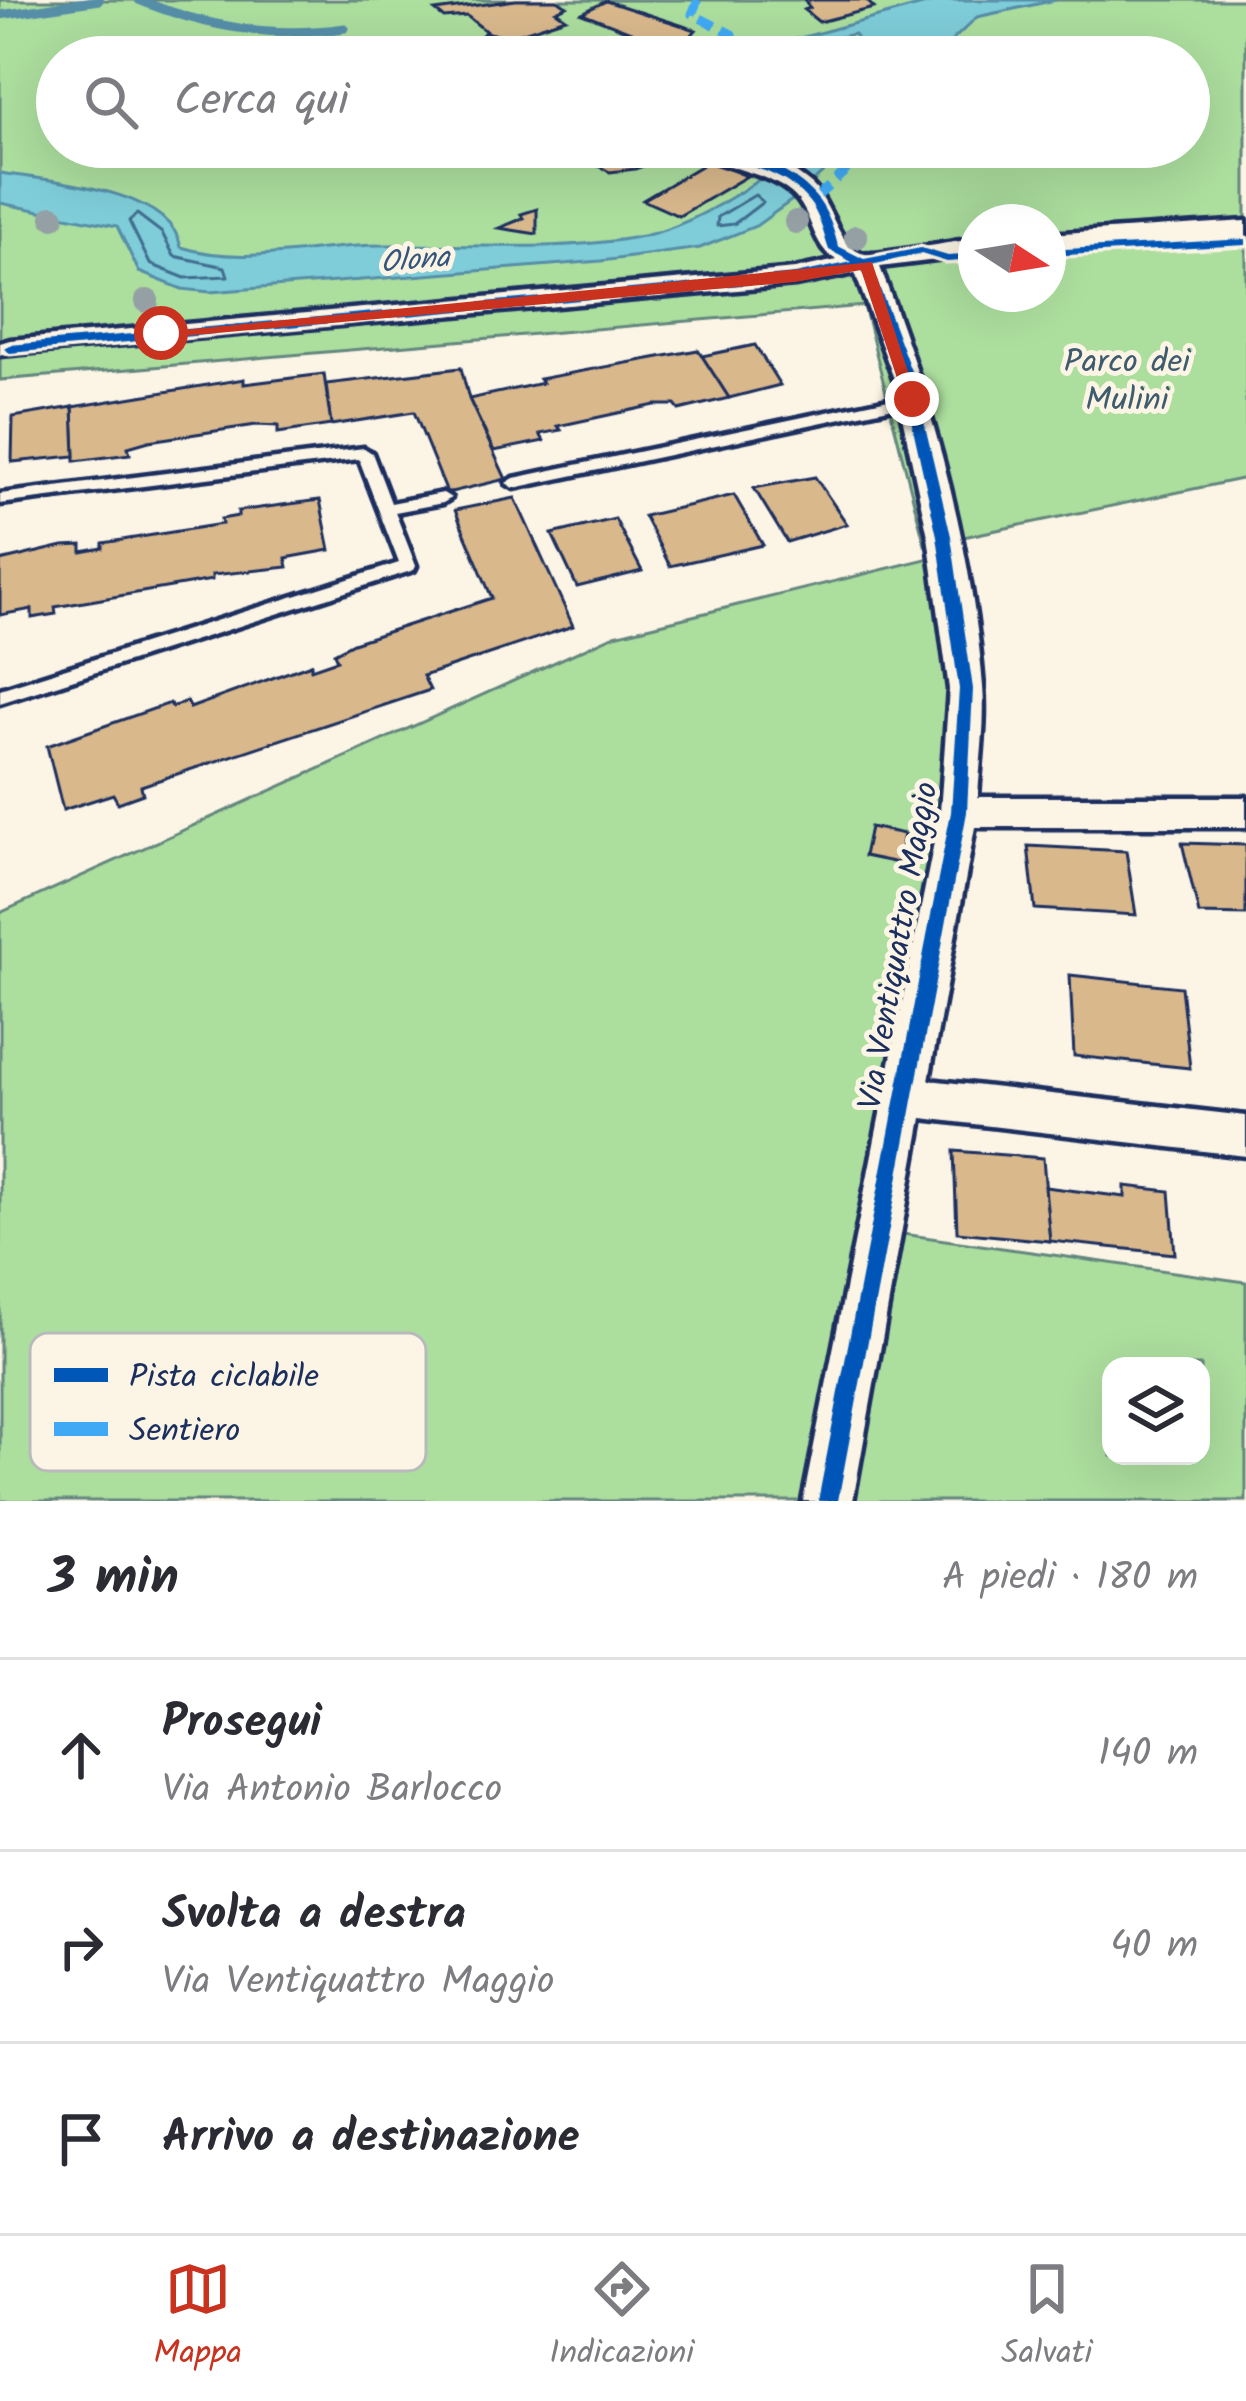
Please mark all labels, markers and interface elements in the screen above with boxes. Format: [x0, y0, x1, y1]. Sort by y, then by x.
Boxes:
search box [36, 36, 1210, 168]
text: Cerca qui [174, 66, 349, 138]
icon: search [78, 69, 144, 135]
north arrow [958, 204, 1066, 312]
water label: Olona [378, 234, 454, 288]
route start [134, 306, 188, 360]
park label: Parco dei Mulini [1064, 337, 1191, 428]
route end [885, 372, 939, 426]
street label: Via Ventiquattro Maggio [845, 778, 955, 1114]
legend [30, 1333, 426, 1471]
text: Pista ciclabile [129, 1352, 319, 1405]
map controls [1102, 1357, 1210, 1465]
button: layers [1102, 1357, 1210, 1465]
text: Sentiero [129, 1406, 240, 1459]
text: 3 min [48, 1539, 179, 1620]
text: A piedi · 180 m [942, 1548, 1198, 1610]
text: Prosegui [162, 1688, 322, 1760]
icon: ahead [48, 1722, 114, 1788]
text: 140 m [1098, 1724, 1198, 1786]
text: Via Antonio Barlocco [162, 1760, 502, 1822]
text: Svolta a destra [162, 1880, 466, 1952]
icon: right [48, 1914, 114, 1980]
text: 40 m [1110, 1916, 1198, 1978]
text: Via Ventiquattro Maggio [162, 1952, 554, 2014]
text: Arrivo a destinazione [162, 2103, 580, 2175]
icon: arrive [48, 2106, 114, 2172]
tab: Mappa [154, 2256, 242, 2381]
tab: Indicazioni [549, 2256, 694, 2381]
tab: Salvati [1001, 2256, 1092, 2381]

